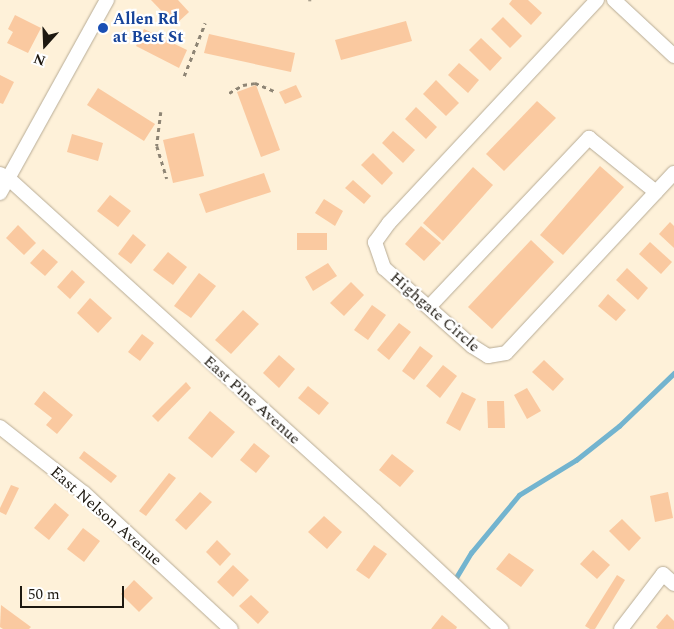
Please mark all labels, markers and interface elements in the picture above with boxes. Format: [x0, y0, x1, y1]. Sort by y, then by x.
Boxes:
place label: Allen Rd at Best St [113, 9, 183, 47]
north arrow [20, 20, 70, 70]
marker: Allen Rd at Best St [97, 22, 109, 34]
text: N [31, 48, 49, 71]
street label: Highgate Circle [386, 268, 484, 356]
street label: East Pine Avenue [200, 351, 304, 449]
street label: East Nelson Avenue [46, 462, 166, 570]
scale bar [22, 576, 126, 608]
text: 50 m [28, 583, 60, 606]

